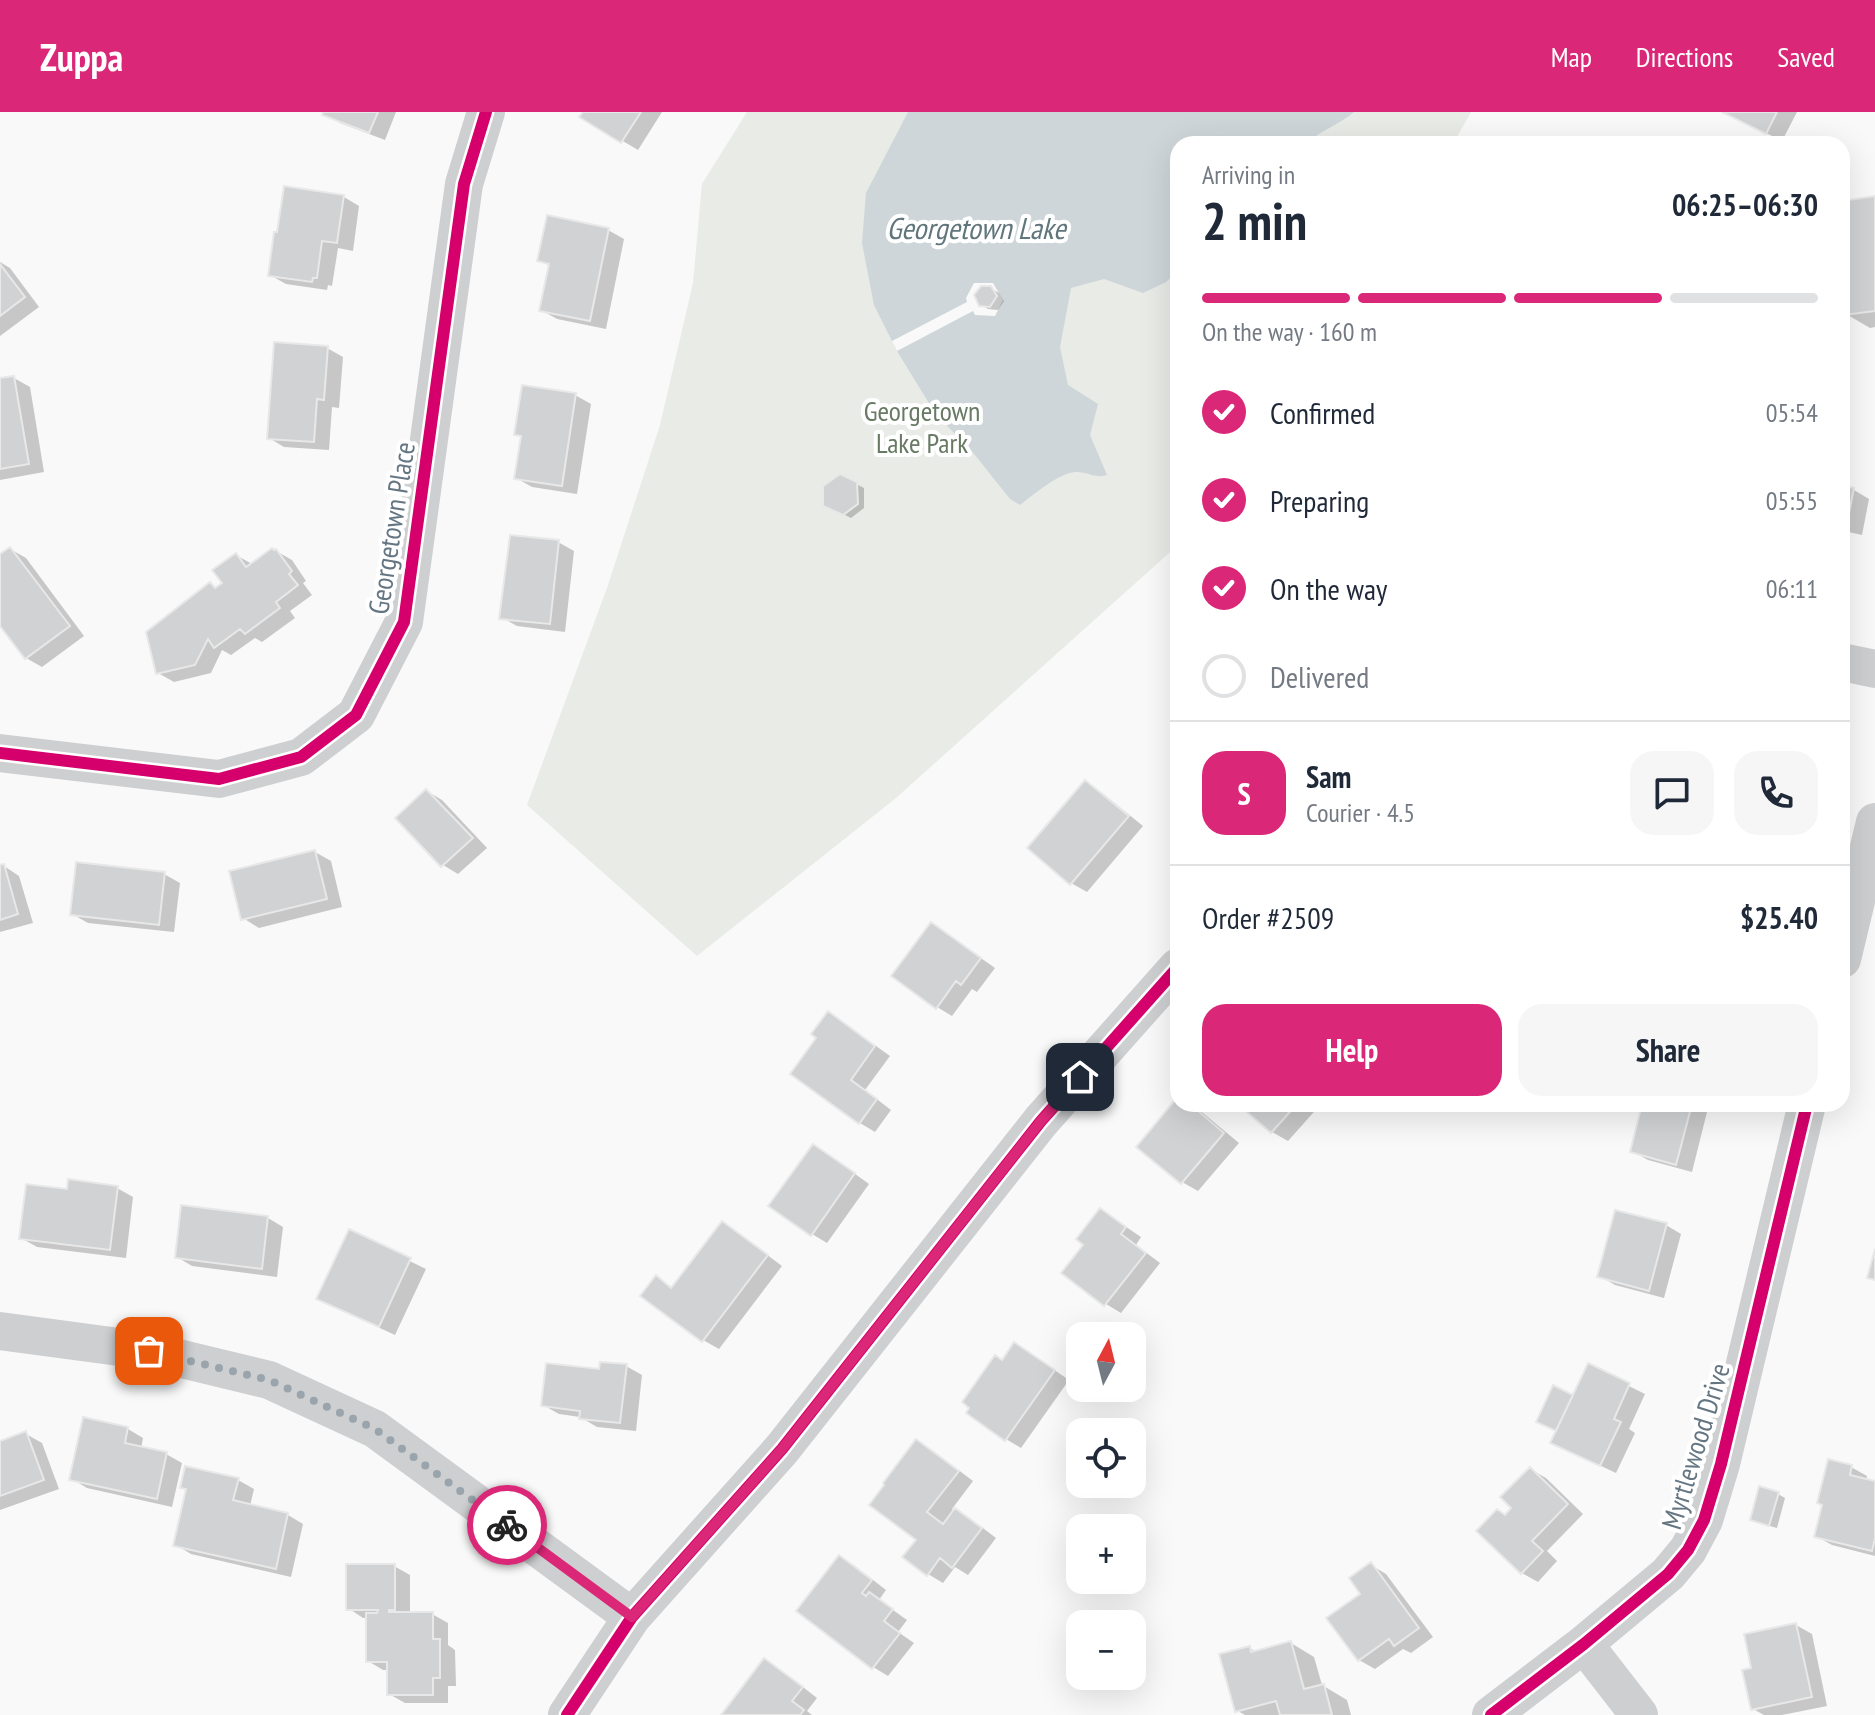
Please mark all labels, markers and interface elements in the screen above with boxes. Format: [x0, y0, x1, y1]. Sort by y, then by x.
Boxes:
text: Zuppa [40, 32, 123, 81]
text: Map [1551, 38, 1592, 75]
text: Directions [1636, 38, 1733, 75]
text: Saved [1777, 38, 1835, 75]
text: Arriving in [1202, 158, 1295, 191]
text: 06:25–06:30 [1672, 185, 1818, 224]
text: 2 min [1202, 187, 1307, 254]
water label: Georgetown Lake [886, 208, 1067, 247]
text: On the way · 160 m [1202, 315, 1377, 348]
icon: check [1202, 390, 1246, 434]
park label: Georgetown Lake Park [864, 392, 980, 461]
text: Confirmed [1270, 393, 1375, 432]
text: 05:54 [1766, 396, 1818, 429]
street label: Georgetown Place [359, 439, 423, 617]
icon: check [1202, 478, 1246, 522]
text: Preparing [1270, 481, 1369, 520]
text: 05:55 [1766, 484, 1818, 517]
icon: check [1202, 566, 1246, 610]
text: On the way [1270, 569, 1387, 608]
text: 06:11 [1766, 572, 1818, 605]
text: Delivered [1270, 657, 1369, 696]
button: chat [1630, 751, 1714, 835]
button: phone [1734, 751, 1818, 835]
text: Sam [1306, 757, 1351, 796]
text: S [1237, 774, 1251, 813]
text: Courier · 4.5 [1306, 796, 1415, 829]
text: Order #2509 [1202, 898, 1334, 937]
text: $25.40 [1740, 898, 1818, 937]
button: Help [1202, 1004, 1502, 1096]
button: Share [1518, 1004, 1818, 1096]
pin [1046, 1043, 1114, 1111]
icon: home [1058, 1055, 1102, 1099]
pin [115, 1317, 183, 1385]
north arrow [1066, 1322, 1146, 1402]
map controls [1066, 1322, 1146, 1690]
icon: bag [127, 1329, 171, 1373]
street label: Myrtlewood Drive [1652, 1359, 1738, 1533]
button: locate [1066, 1418, 1146, 1498]
courier [467, 1485, 547, 1565]
icon: bike [485, 1503, 529, 1547]
button: + [1066, 1514, 1146, 1594]
button: − [1066, 1610, 1146, 1690]

